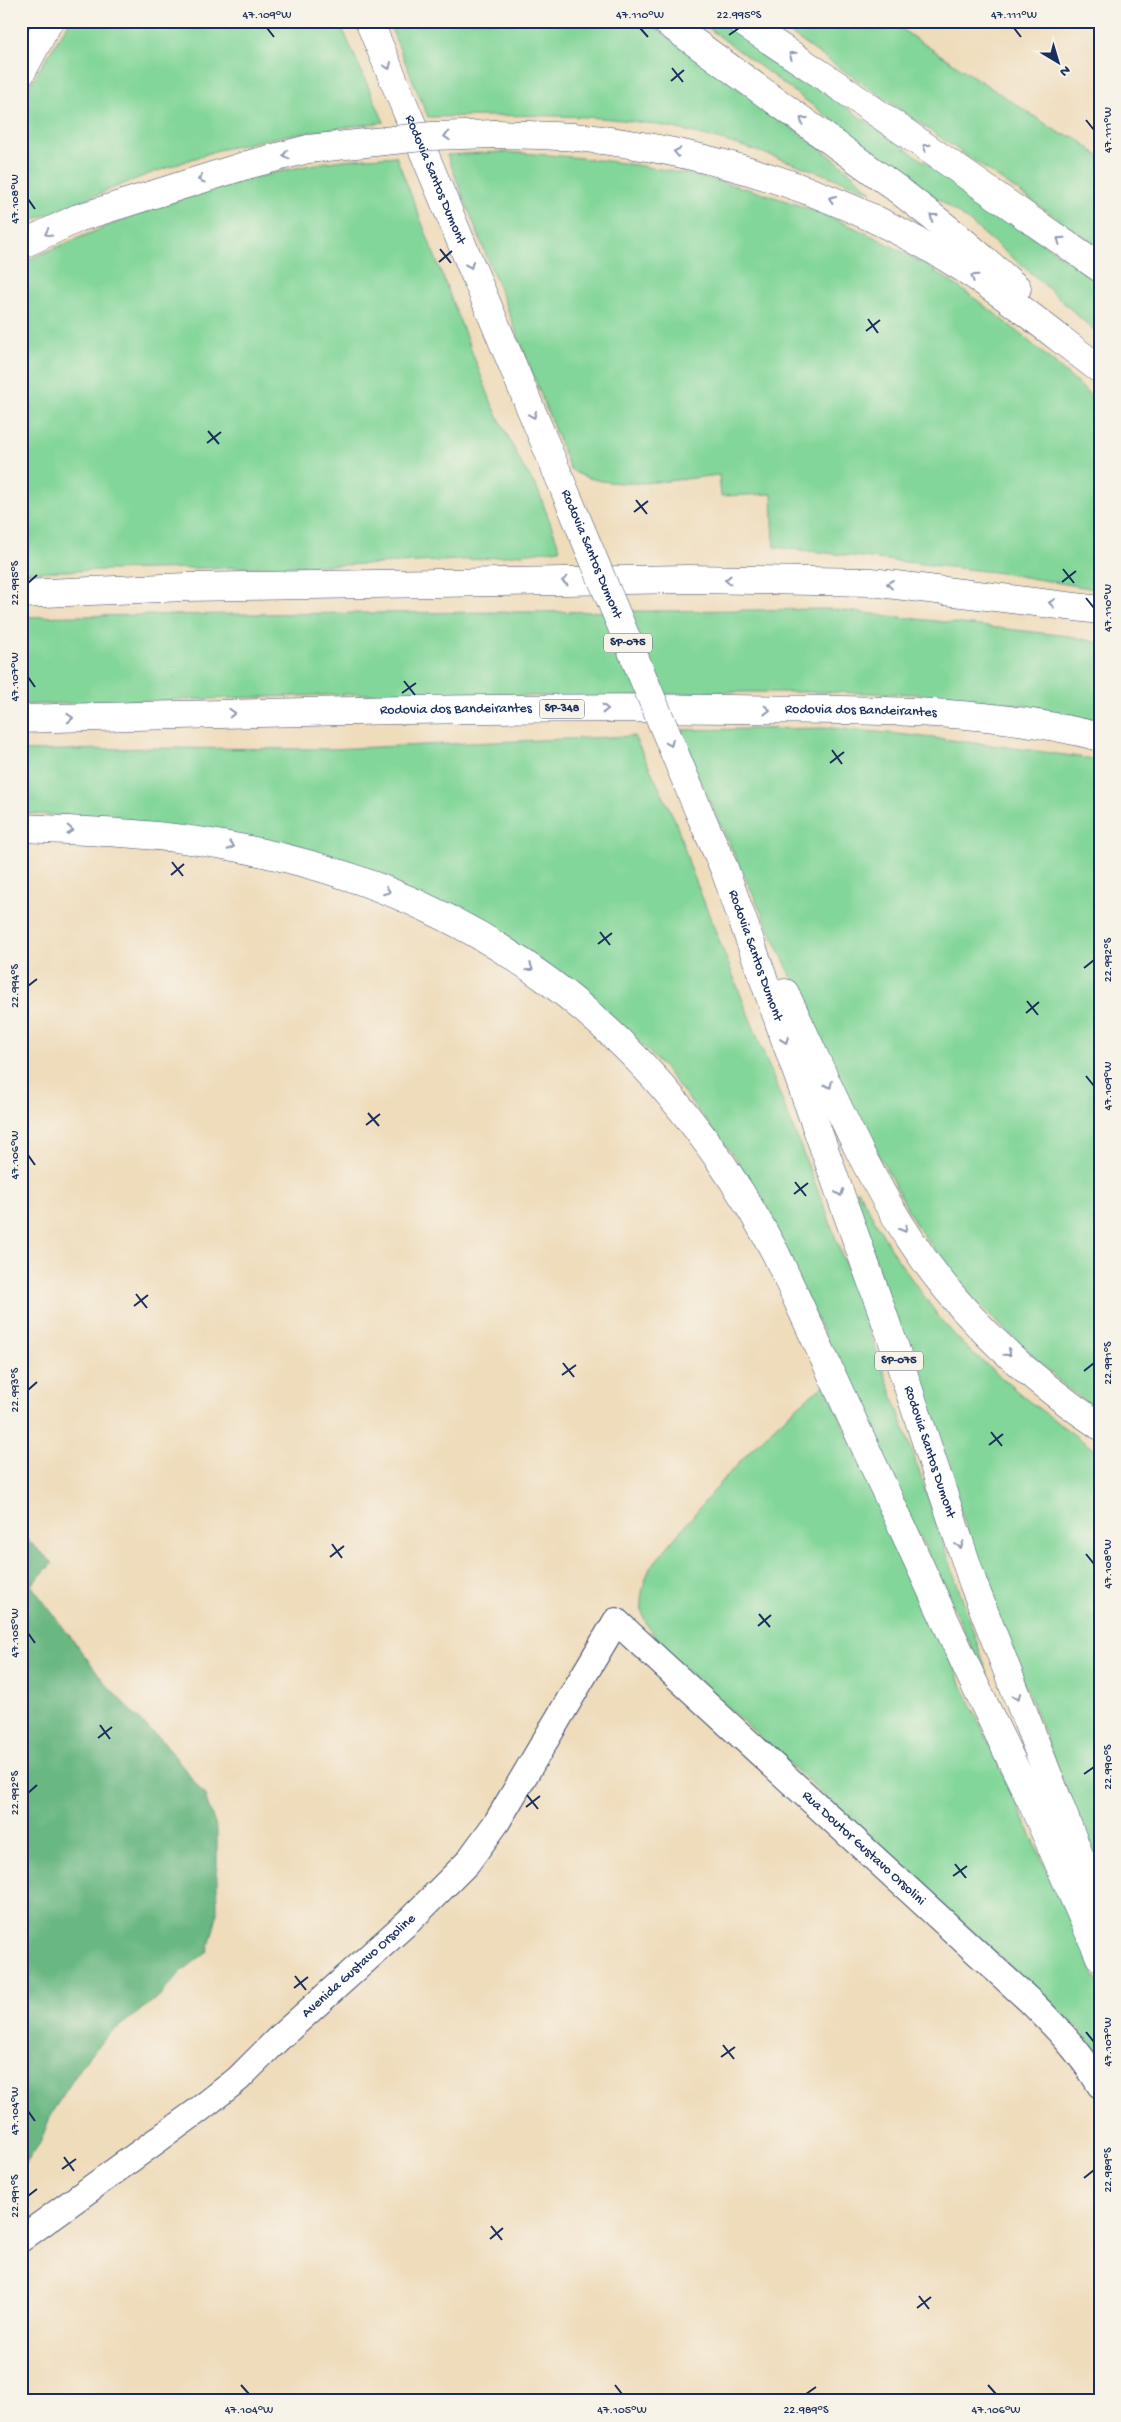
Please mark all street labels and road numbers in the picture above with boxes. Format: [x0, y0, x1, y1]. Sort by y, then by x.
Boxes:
street label: Rodovia Santos Dumont [401, 113, 470, 248]
street label: Rodovia Santos Dumont [557, 487, 626, 622]
road number: SP-075 [604, 634, 652, 652]
street label: Rodovia dos Bandeirantes [380, 700, 533, 719]
road number: SP-348 [540, 700, 584, 719]
street label: Rodovia dos Bandeirantes [785, 701, 938, 722]
street label: Rodovia Santos Dumont [724, 888, 787, 1025]
road number: SP-075 [875, 1352, 923, 1370]
street label: Rodovia Santos Dumont [900, 1384, 960, 1521]
street label: Rua Doutor Gustavo Orsolini [798, 1787, 929, 1909]
street label: Avenida Gustavo Orsoline [298, 1910, 420, 2022]

